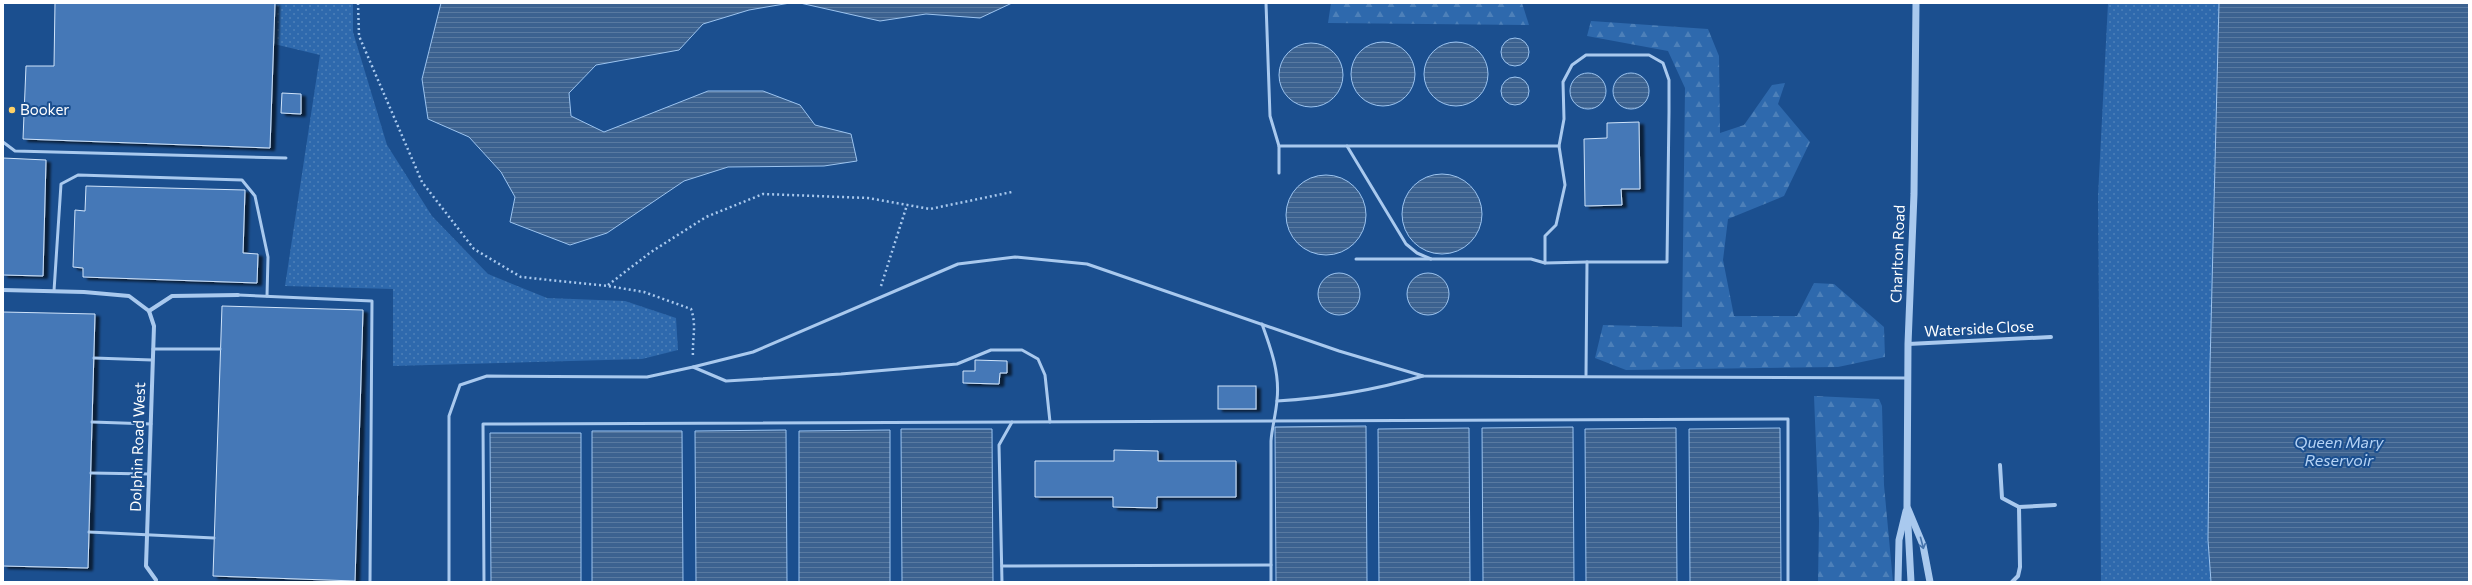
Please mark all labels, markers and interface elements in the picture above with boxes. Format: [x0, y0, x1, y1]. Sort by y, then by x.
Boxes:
place label: Booker [20, 100, 69, 118]
marker: Booker [7, 105, 17, 115]
street label: Charlton Road [1886, 205, 1908, 303]
street label: Waterside Close [1924, 316, 2034, 340]
street label: Dolphin Road West [126, 382, 148, 512]
water label: Queen Mary Reservoir [2294, 432, 2384, 469]
one-way arrow [1919, 536, 1926, 549]

